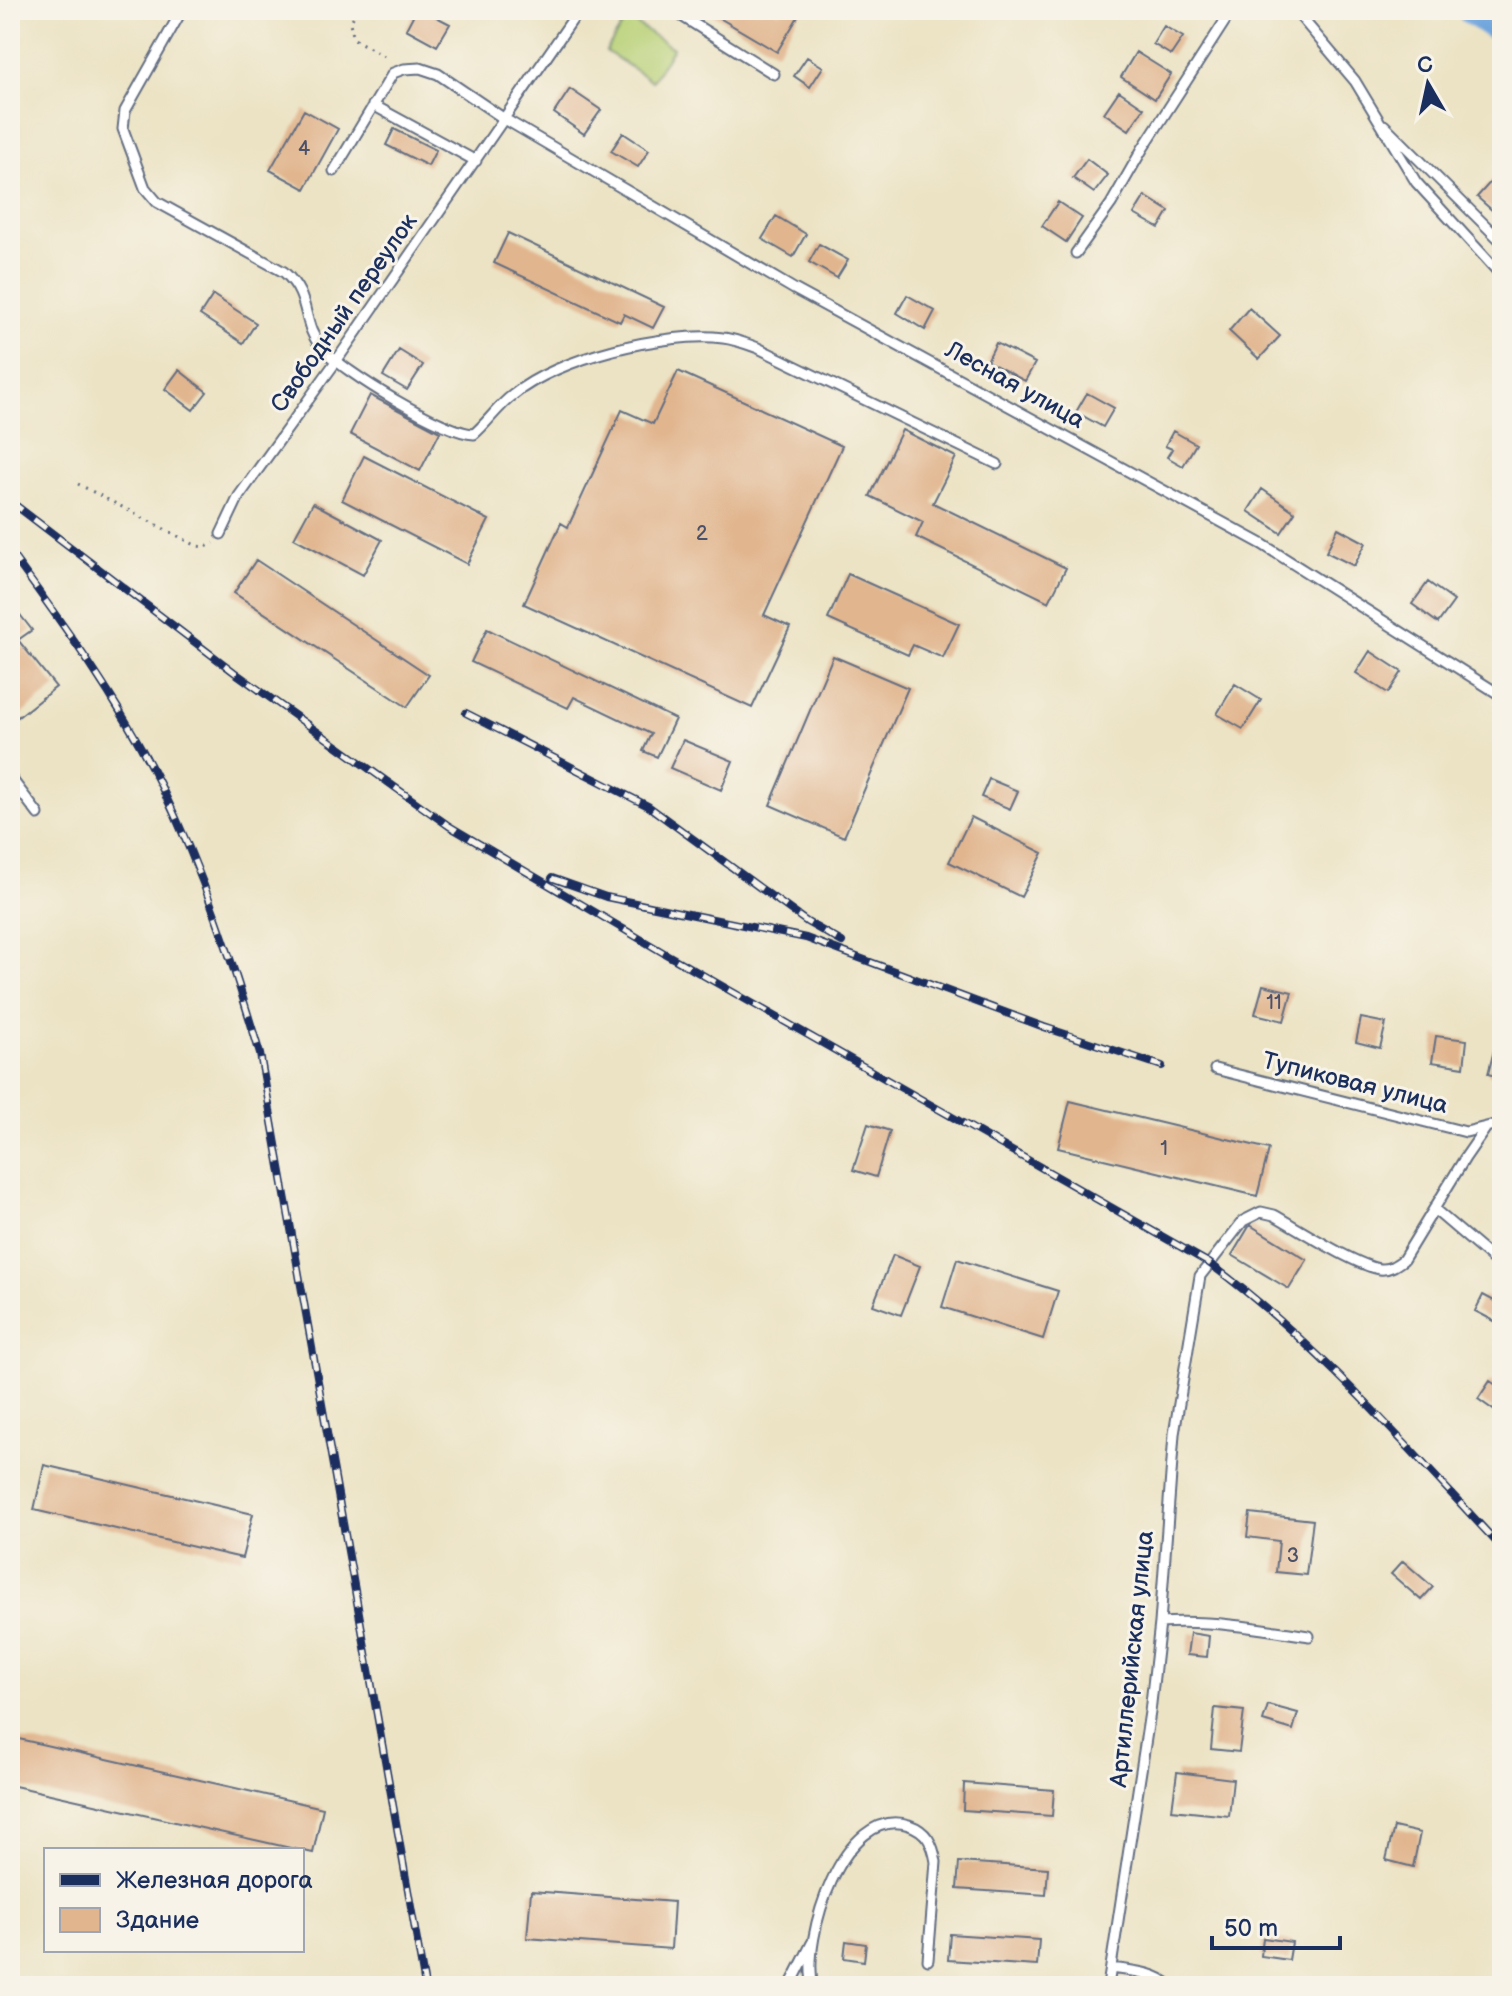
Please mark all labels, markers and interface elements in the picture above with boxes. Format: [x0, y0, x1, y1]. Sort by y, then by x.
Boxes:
north arrow [1388, 44, 1468, 124]
text: С [1415, 51, 1435, 80]
house number: 4 [298, 137, 310, 161]
street label: Свободный переулок [264, 208, 424, 418]
street label: Лесная улица [940, 334, 1090, 435]
house number: 2 [696, 522, 708, 546]
house number: 11 [1266, 991, 1282, 1015]
street label: Тупиковая улица [1259, 1046, 1451, 1120]
house number: 1 [1160, 1137, 1168, 1161]
street label: Артиллерийская улица [1104, 1529, 1160, 1790]
house number: 3 [1287, 1544, 1299, 1568]
legend [44, 1848, 304, 1952]
text: Железная дорога [116, 1866, 313, 1895]
scale bar [1212, 1900, 1340, 1950]
text: Здание [116, 1906, 199, 1935]
text: 50 m [1224, 1914, 1278, 1943]

